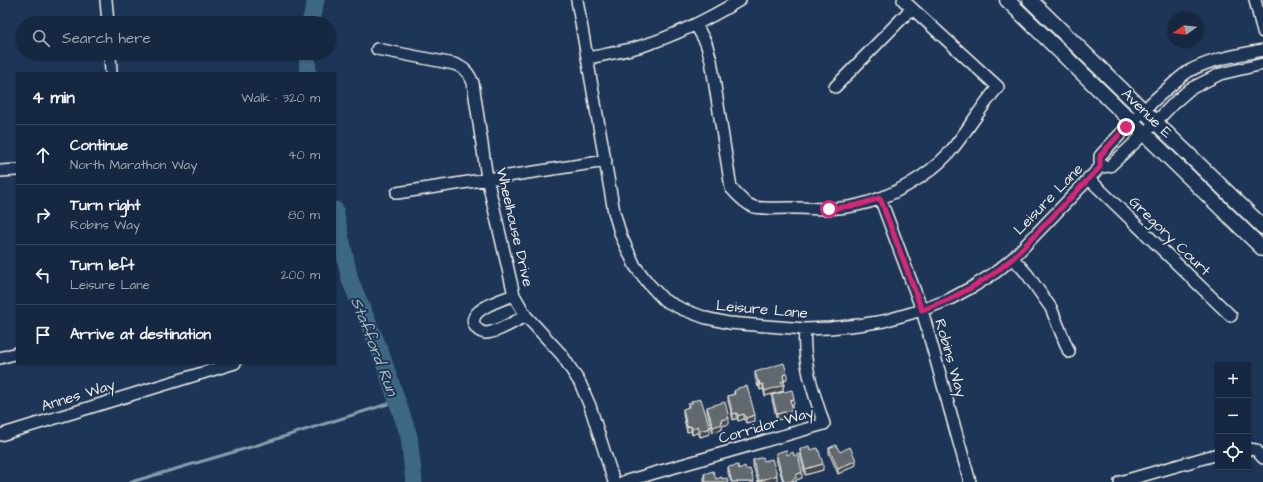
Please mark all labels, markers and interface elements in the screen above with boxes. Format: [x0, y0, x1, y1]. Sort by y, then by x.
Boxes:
north arrow [1167, 12, 1203, 48]
search box [16, 16, 336, 60]
icon: search [30, 27, 52, 49]
text: Search here [62, 28, 151, 49]
street label: Avenue E [1116, 84, 1177, 143]
text: 4 min [32, 86, 75, 110]
text: Walk · 320 m [241, 89, 320, 107]
route end [1117, 118, 1135, 136]
text: Continue [70, 135, 128, 156]
icon: ahead [32, 144, 54, 166]
text: 40 m [288, 146, 320, 164]
text: North Marathon Way [70, 156, 197, 174]
street label: Leisure Lane [1009, 159, 1088, 240]
street label: Wheelhouse Drive [491, 166, 538, 289]
street label: Gregory Court [1123, 192, 1215, 282]
text: Turn right [70, 195, 141, 216]
route start [820, 200, 838, 218]
icon: right [32, 204, 54, 226]
text: 80 m [288, 206, 320, 224]
text: Robins Way [70, 216, 140, 234]
text: Turn left [70, 255, 134, 276]
icon: left [32, 264, 54, 286]
text: 200 m [281, 266, 320, 284]
text: Leisure Lane [70, 276, 150, 294]
water label: Stafford Run [345, 294, 404, 401]
street label: Leisure Lane [715, 295, 809, 324]
street label: Robins Way [928, 316, 972, 400]
icon: arrive [32, 324, 54, 346]
text: Arrive at destination [70, 324, 211, 345]
map controls [1215, 362, 1251, 470]
button: + [1215, 362, 1251, 398]
street label: Annes Way [39, 374, 118, 418]
button: − [1215, 398, 1251, 434]
street label: Corridor Way [716, 402, 817, 450]
button: locate [1215, 434, 1251, 470]

